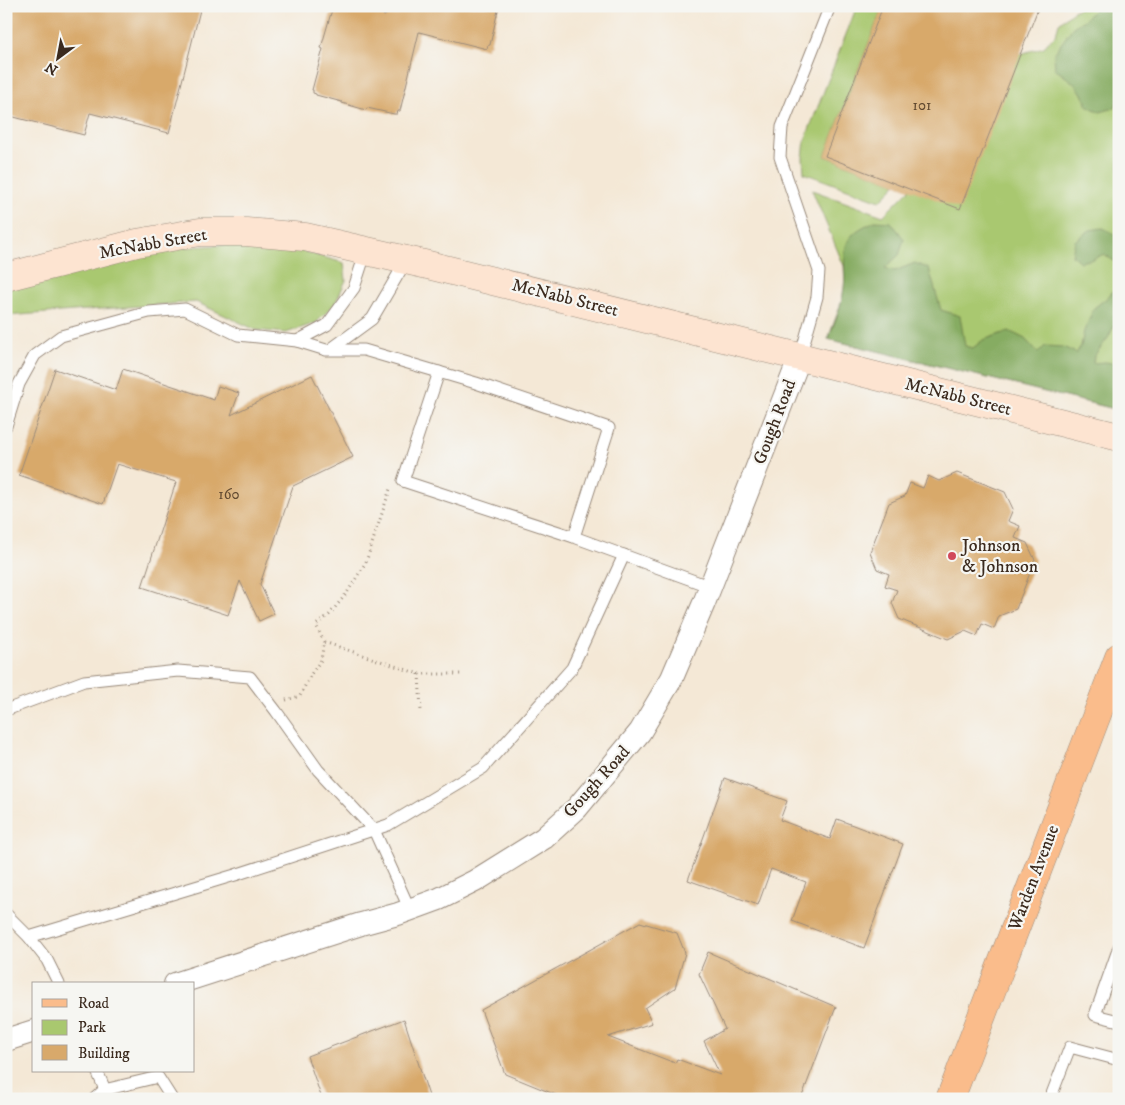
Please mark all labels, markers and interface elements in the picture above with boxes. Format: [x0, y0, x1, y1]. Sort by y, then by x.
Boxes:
north arrow [32, 32, 82, 82]
text: N [42, 57, 61, 79]
house number: 101 [913, 96, 931, 115]
street label: McNabb Street [97, 224, 209, 264]
street label: McNabb Street [509, 274, 621, 322]
street label: McNabb Street [902, 373, 1014, 421]
street label: Gough Road [749, 376, 801, 468]
house number: 160 [218, 485, 240, 504]
place label: Johnson & Johnson [960, 535, 1039, 578]
marker: Johnson & Johnson [946, 550, 958, 562]
street label: Gough Road [559, 741, 635, 823]
street label: Warden Avenue [1003, 822, 1064, 935]
legend [32, 982, 195, 1072]
text: Road [78, 994, 110, 1013]
text: Park [78, 1018, 107, 1037]
text: Building [78, 1044, 130, 1063]

